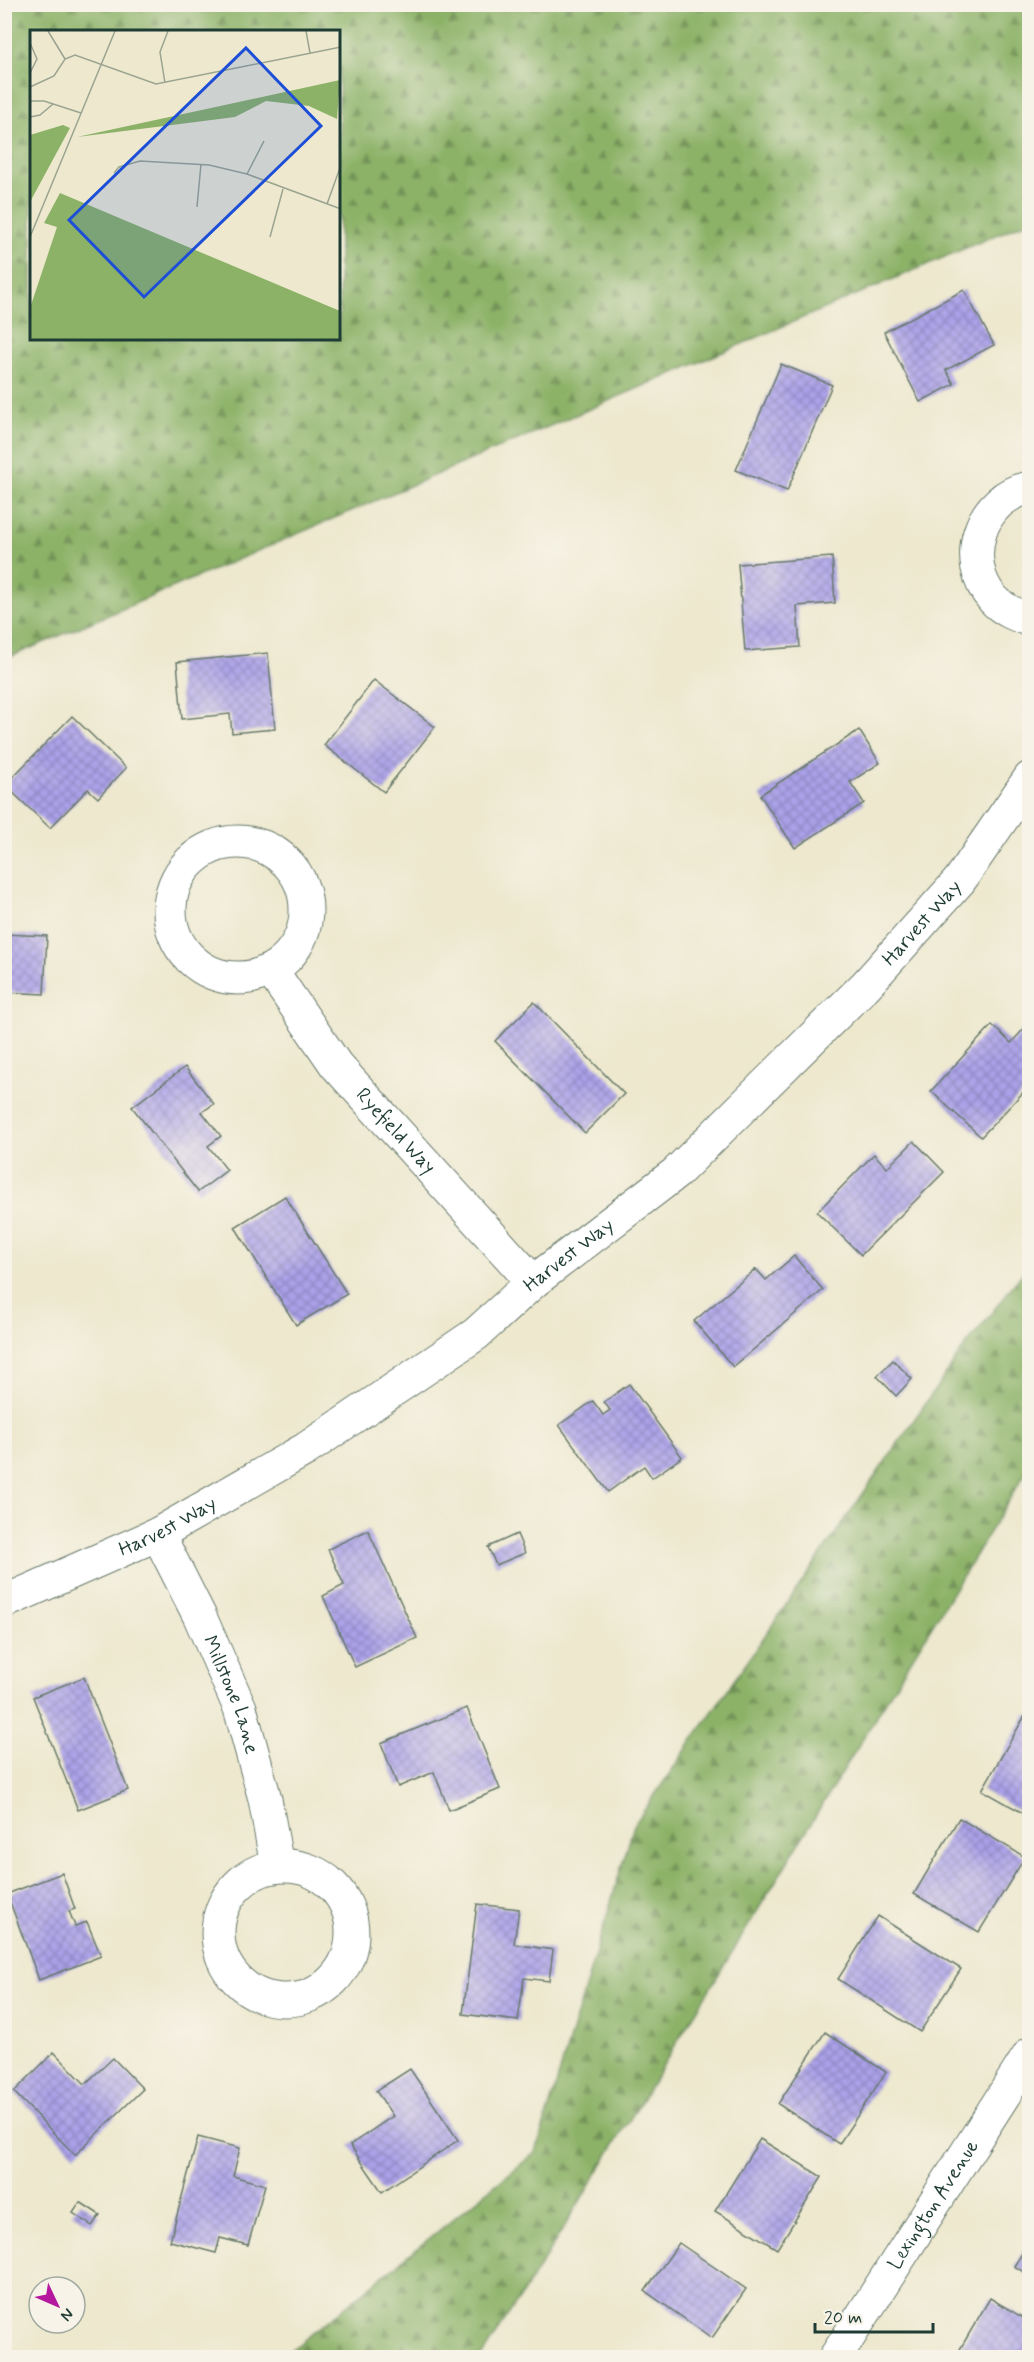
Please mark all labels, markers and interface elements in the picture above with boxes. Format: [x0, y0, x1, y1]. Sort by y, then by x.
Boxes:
inset map [30, 30, 340, 340]
street label: Harvest Way [876, 874, 967, 972]
street label: Ryefield Way [350, 1082, 442, 1180]
street label: Harvest Way [517, 1212, 619, 1298]
street label: Harvest Way [114, 1490, 221, 1563]
street label: Millstone Lane [196, 1631, 266, 1757]
street label: Lexington Avenue [881, 2135, 985, 2275]
north arrow [27, 2275, 87, 2335]
scale bar [815, 2296, 934, 2334]
text: N [55, 2303, 78, 2326]
text: 20 m [824, 2306, 862, 2330]

